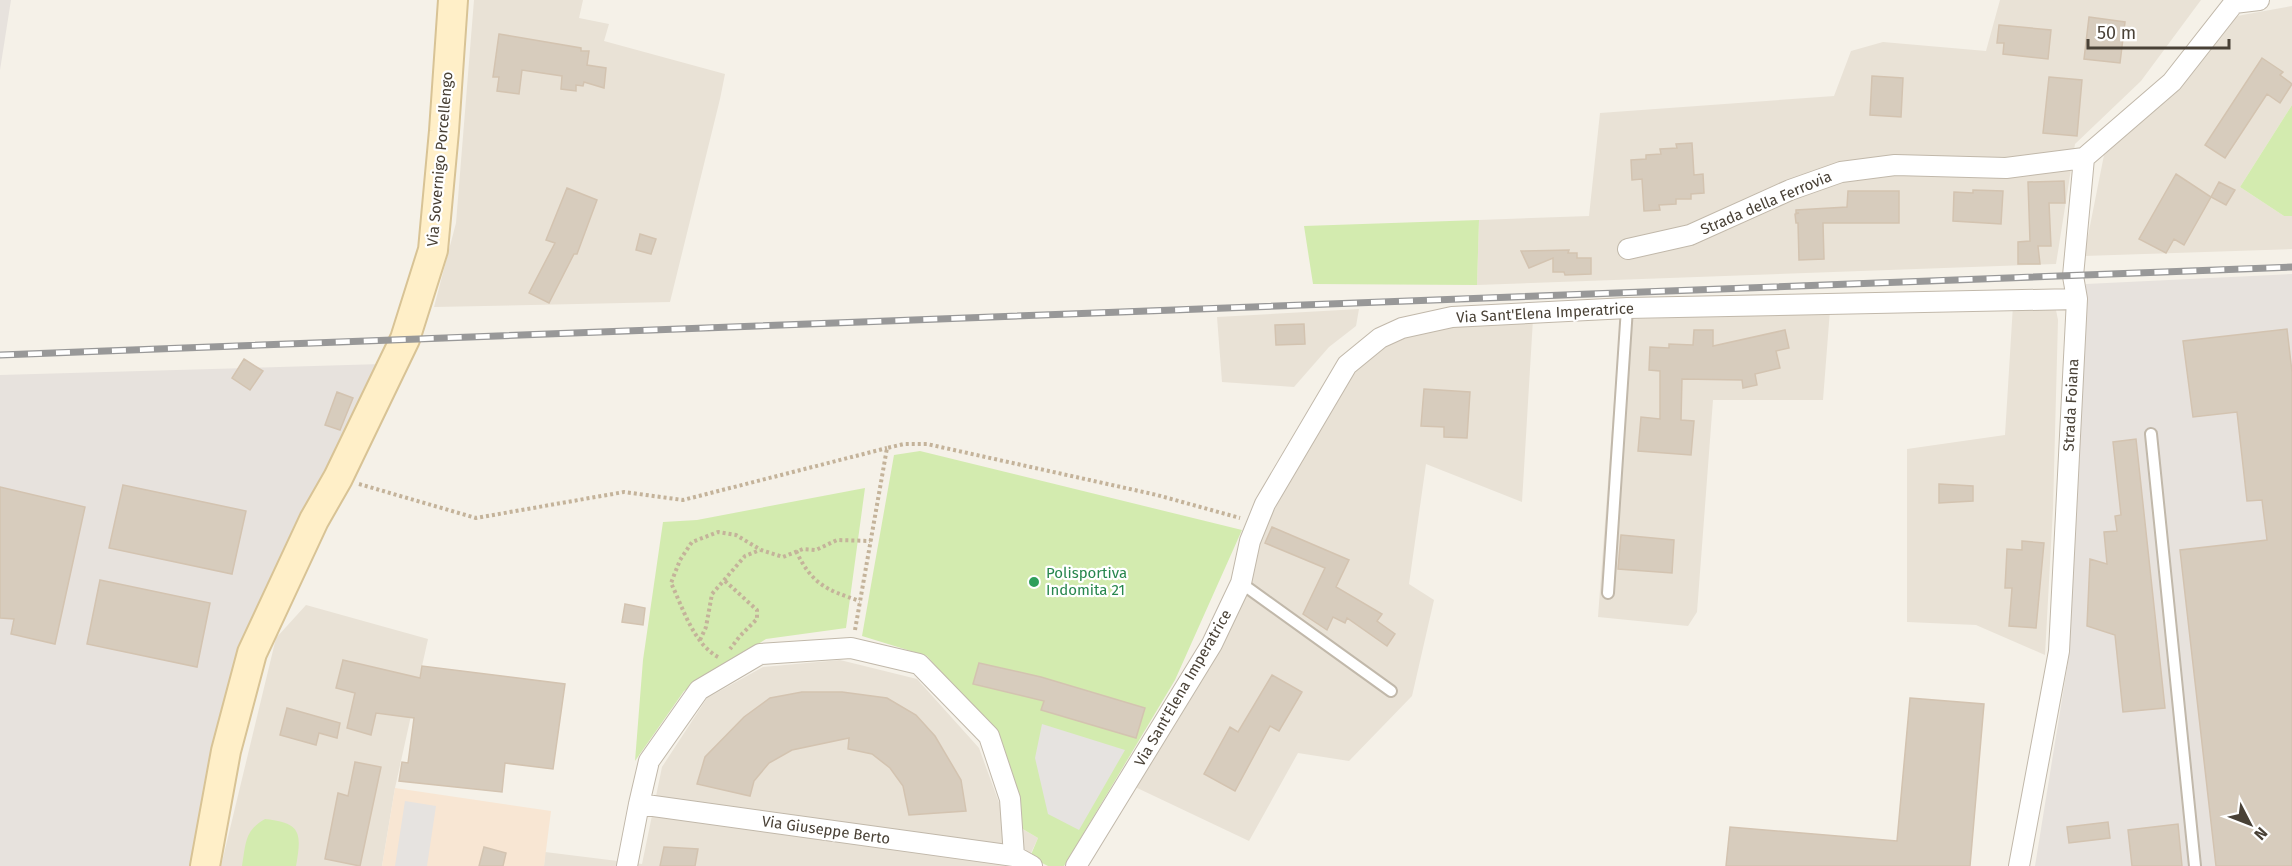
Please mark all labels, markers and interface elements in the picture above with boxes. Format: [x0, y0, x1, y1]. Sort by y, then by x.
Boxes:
scale bar [2088, 12, 2229, 50]
text: 50 m [2097, 22, 2136, 44]
street label: Via Sovernigo Porcellengo [423, 71, 457, 247]
street label: Strada della Ferrovia [1698, 167, 1834, 239]
street label: Via Sant'Elena Imperatrice [1456, 299, 1634, 327]
street label: Strada Foiana [2060, 358, 2082, 452]
place label: Polisportiva Indomita 21 [1046, 564, 1127, 599]
marker: Polisportiva Indomita 21 [1027, 575, 1041, 589]
street label: Via Sant'Elena Imperatrice [1131, 606, 1235, 770]
north arrow [2220, 794, 2280, 854]
street label: Via Giuseppe Berto [761, 812, 891, 848]
text: N [2250, 823, 2271, 844]

